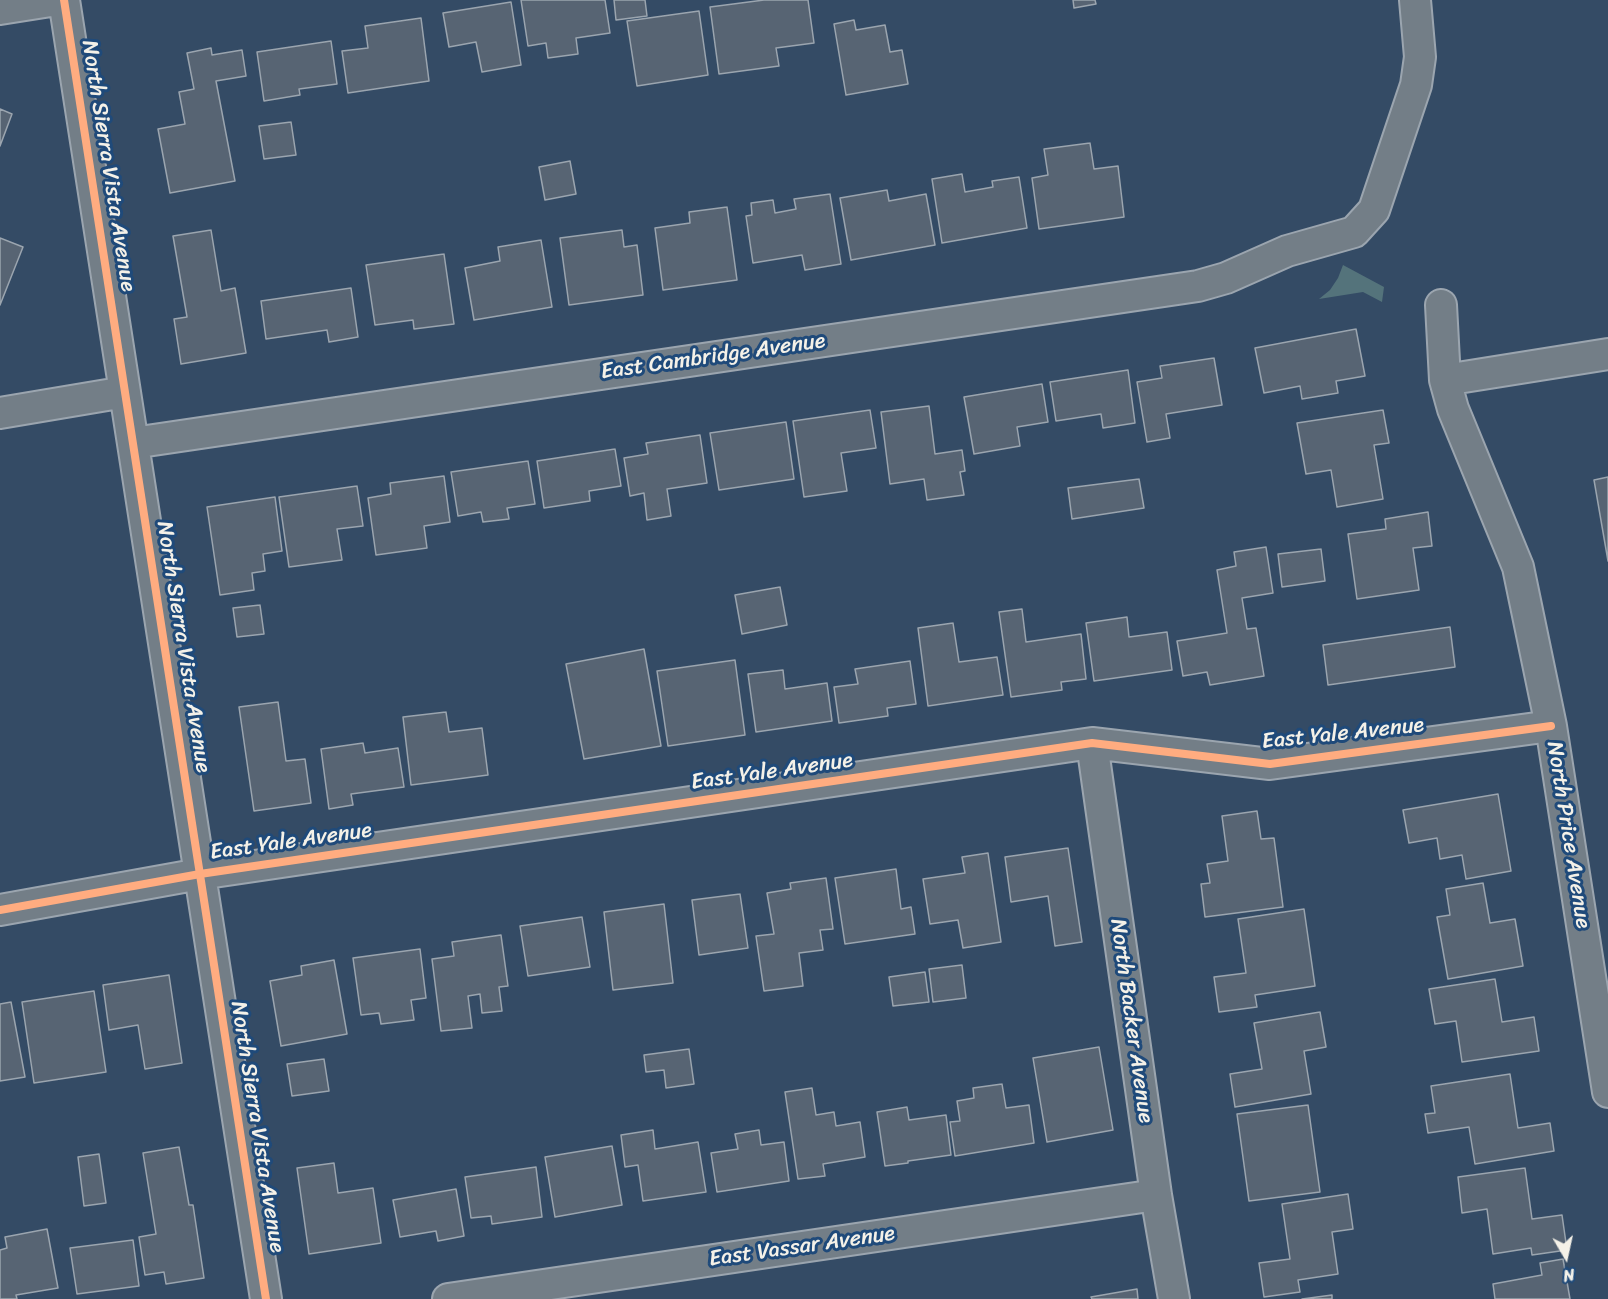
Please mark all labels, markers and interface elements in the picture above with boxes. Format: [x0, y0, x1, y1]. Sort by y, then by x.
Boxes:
street label: North Sierra Vista Avenue [75, 38, 141, 294]
street label: East Cambridge Avenue [599, 328, 827, 386]
street label: North Sierra Vista Avenue [150, 519, 216, 775]
street label: East Yale Avenue [1261, 712, 1425, 756]
street label: North Price Avenue [1540, 740, 1596, 930]
street label: East Yale Avenue [689, 748, 855, 796]
street label: East Yale Avenue [208, 818, 374, 866]
street label: North Backer Avenue [1104, 917, 1158, 1125]
street label: North Sierra Vista Avenue [224, 999, 290, 1255]
street label: East Vassar Avenue [707, 1221, 897, 1273]
north arrow [1536, 1227, 1596, 1287]
text: N [1561, 1260, 1577, 1290]

